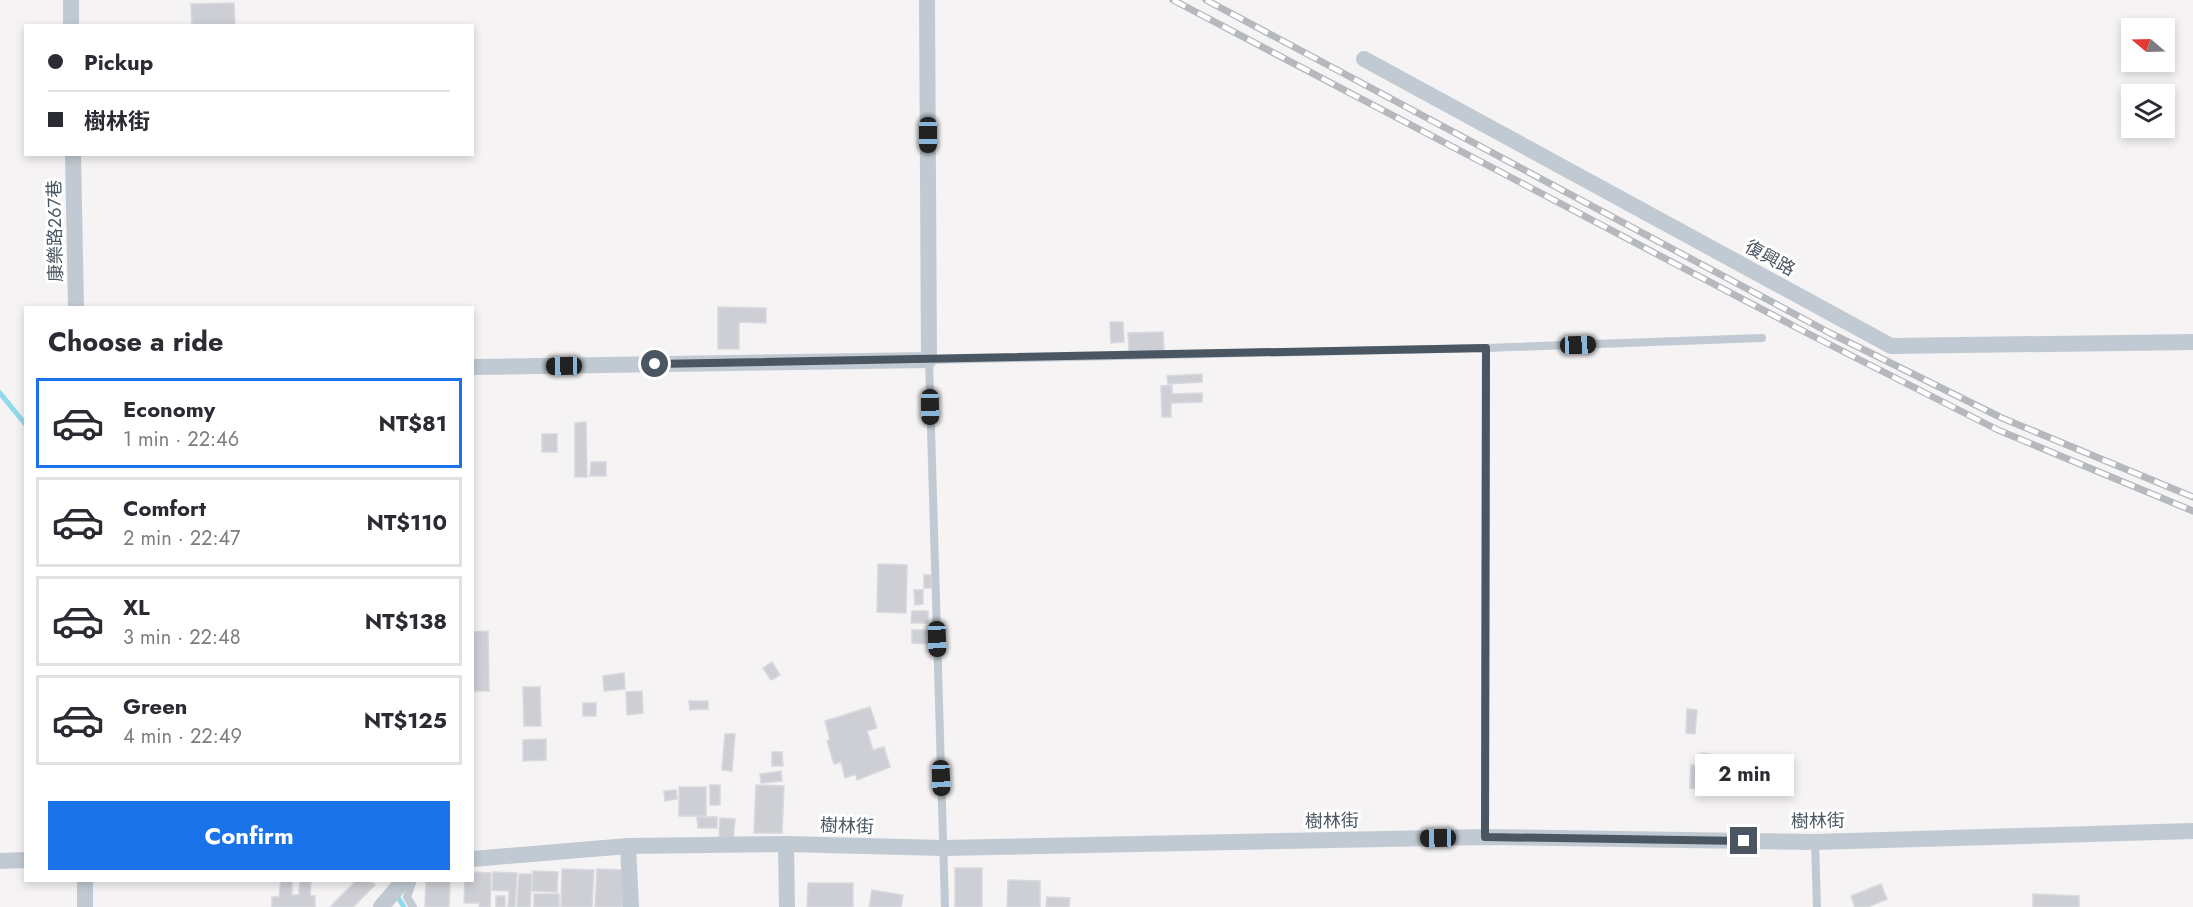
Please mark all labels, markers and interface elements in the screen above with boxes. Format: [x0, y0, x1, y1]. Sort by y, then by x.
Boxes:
north arrow [2121, 18, 2175, 72]
map controls [2121, 18, 2175, 138]
text: Pickup [84, 46, 153, 78]
button: layers [2121, 84, 2175, 138]
text: 樹林街 [84, 105, 150, 137]
car [919, 117, 937, 153]
street label: 康樂路267巷 [41, 180, 69, 282]
street label: 復興路 [1740, 234, 1800, 282]
text: Choose a ride [48, 322, 223, 361]
car [1560, 335, 1596, 355]
route start [641, 350, 668, 377]
car [546, 357, 582, 375]
car [921, 389, 939, 425]
text: Economy [123, 393, 215, 425]
icon: car [51, 396, 105, 450]
text: NT$81 [379, 407, 447, 439]
text: 1 min · 22:46 [123, 425, 239, 454]
text: Comfort [123, 492, 206, 524]
icon: car [51, 495, 105, 549]
text: NT$110 [367, 506, 447, 538]
text: 2 min · 22:47 [123, 524, 241, 553]
text: XL [123, 591, 150, 623]
icon: car [51, 594, 105, 648]
text: NT$138 [365, 605, 447, 637]
car [927, 621, 947, 657]
text: 3 min · 22:48 [123, 623, 241, 652]
text: Green [123, 690, 187, 722]
icon: car [51, 693, 105, 747]
text: NT$125 [364, 704, 447, 736]
text: 4 min · 22:49 [123, 722, 242, 751]
callout: 2 min [1694, 754, 1794, 796]
car [931, 760, 951, 796]
text: 2 min [1718, 760, 1771, 789]
button: Confirm [48, 801, 450, 870]
street label: 樹林街 [1305, 808, 1359, 834]
street label: 樹林街 [1791, 808, 1845, 834]
street label: 樹林街 [820, 812, 874, 840]
route end [1730, 827, 1757, 854]
car [1420, 829, 1456, 847]

